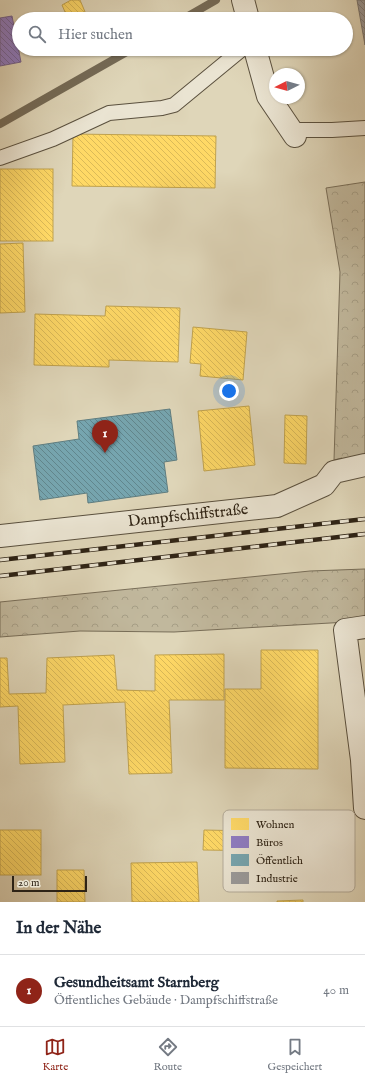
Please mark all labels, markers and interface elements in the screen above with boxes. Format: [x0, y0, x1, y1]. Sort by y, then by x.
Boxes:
search box [12, 12, 353, 56]
icon: search [26, 23, 48, 45]
text: Hier suchen [58, 25, 133, 44]
north arrow [269, 68, 305, 104]
your location [219, 381, 239, 401]
pin: 1 [92, 420, 118, 453]
street label: Dampfschiffstraße [127, 500, 249, 532]
legend [223, 810, 355, 892]
text: Wohnen [256, 818, 295, 832]
text: Büros [256, 836, 283, 850]
text: Öffentlich [256, 854, 303, 868]
text: Industrie [256, 872, 298, 886]
scale bar [12, 874, 87, 893]
text: 20 m [18, 876, 39, 890]
text: In der Nähe [16, 918, 101, 939]
text: Gesundheitsamt Starnberg [54, 973, 219, 992]
text: 1 [27, 982, 31, 999]
text: 40 m [323, 982, 349, 999]
text: Öffentliches Gebäude · Dampfschiffstraße [54, 992, 278, 1009]
tab: Karte [43, 1036, 68, 1074]
tab: Route [153, 1036, 182, 1074]
tab: Gespeichert [267, 1036, 322, 1074]

